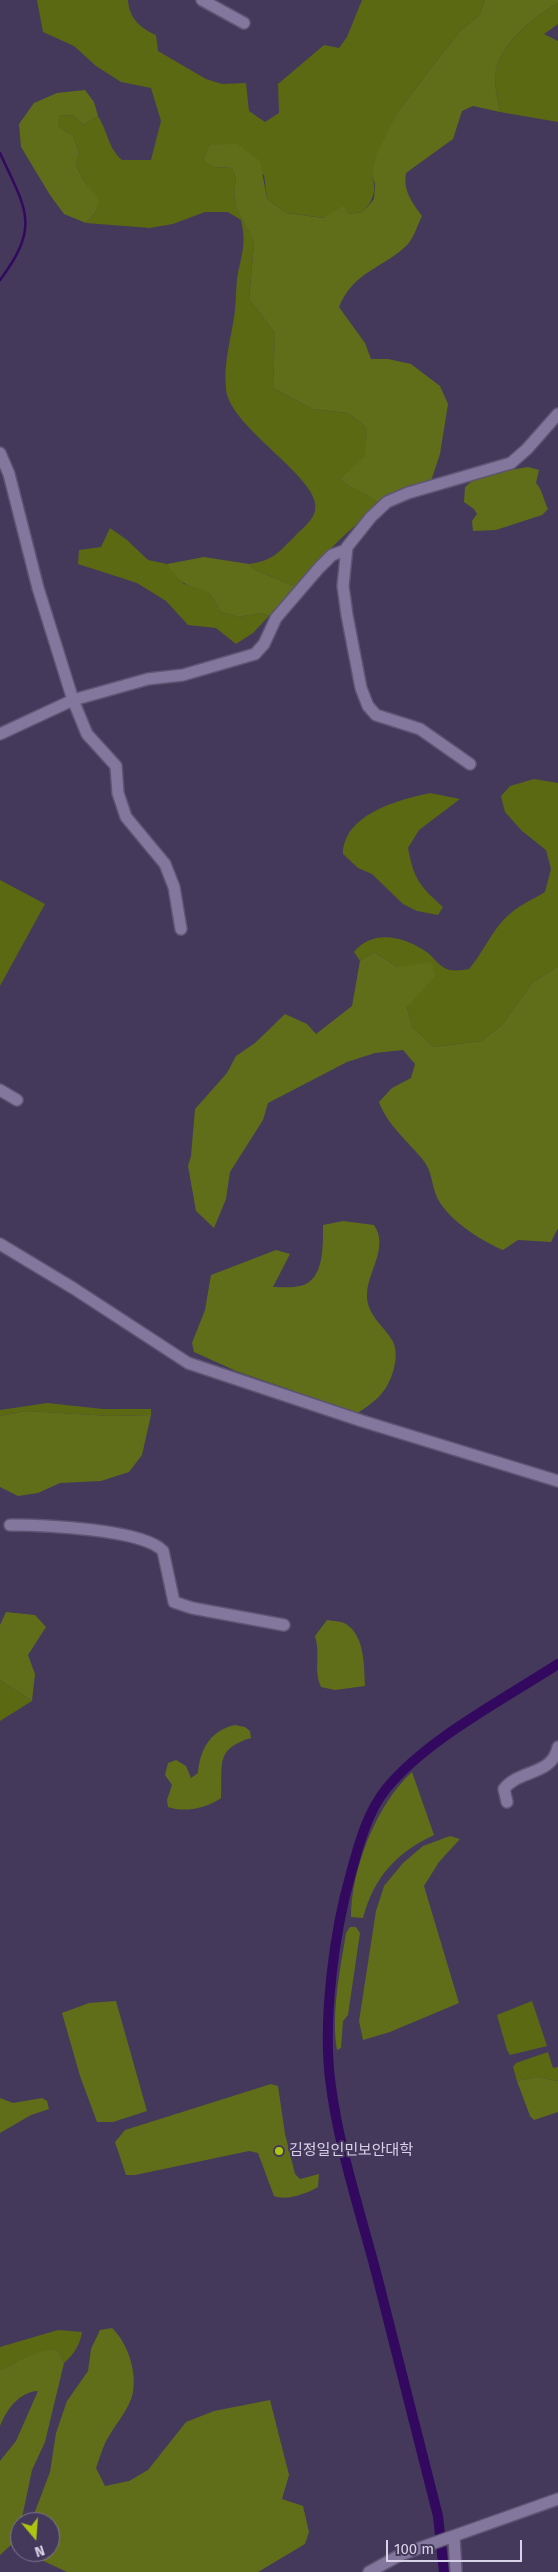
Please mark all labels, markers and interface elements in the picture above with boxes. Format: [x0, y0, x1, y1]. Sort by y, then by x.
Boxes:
place label: 김정일인민보안대학 [289, 2142, 413, 2160]
marker: 김정일인민보안대학 [273, 2145, 285, 2157]
north arrow [10, 2512, 60, 2562]
scale bar [388, 2530, 524, 2562]
text: 100 m [394, 2540, 434, 2558]
text: N [32, 2541, 47, 2560]

